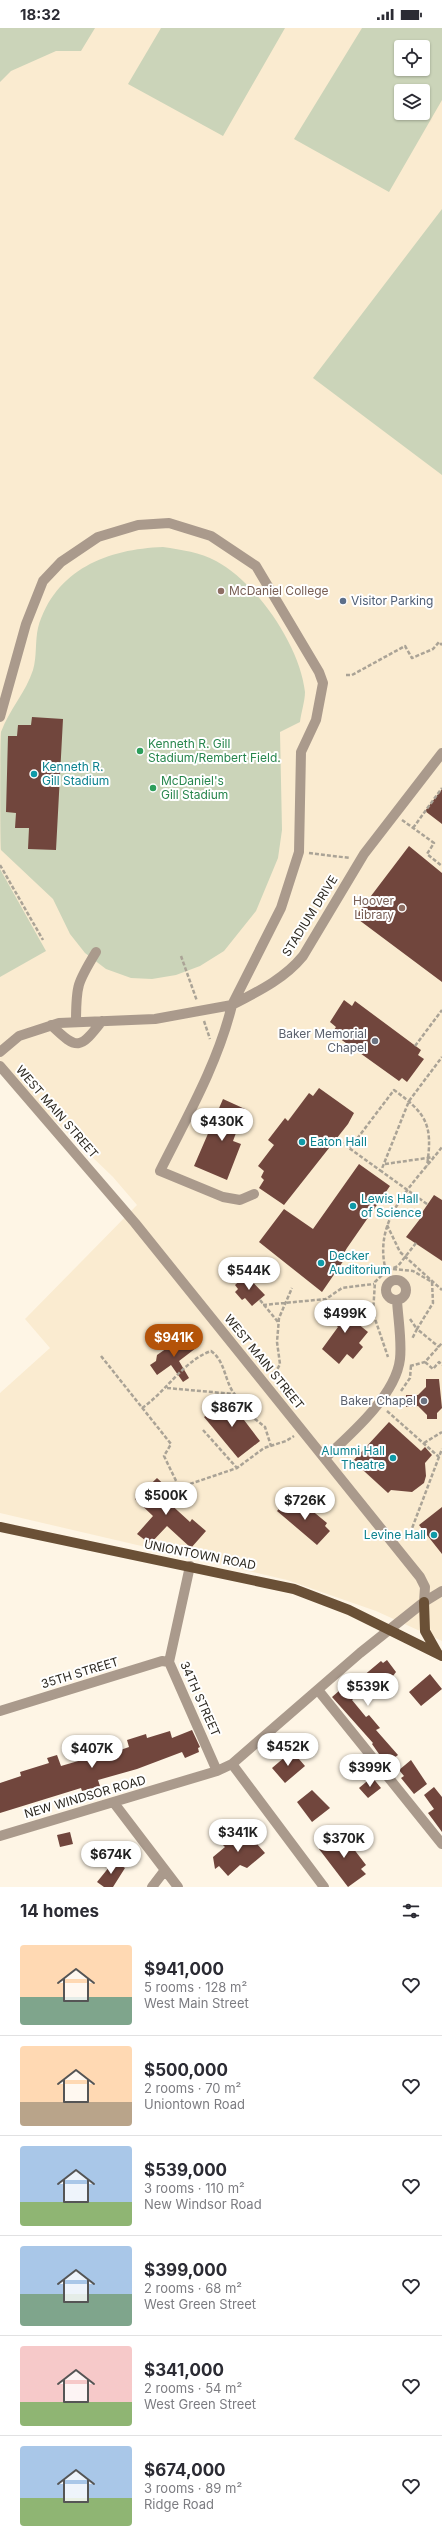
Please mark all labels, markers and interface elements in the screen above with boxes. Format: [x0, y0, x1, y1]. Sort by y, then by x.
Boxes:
text: 18:32 [20, 5, 60, 24]
map controls [394, 40, 430, 120]
button: locate [394, 40, 430, 76]
button: layers [394, 84, 430, 120]
place label: McDaniel College [229, 583, 329, 598]
marker: McDaniel College [216, 586, 226, 596]
place label: Visitor Parking [351, 593, 433, 608]
marker: Visitor Parking [338, 596, 348, 606]
place label: Kenneth R. Gill Stadium/Rembert Field. [148, 736, 281, 765]
marker: Kenneth R. Gill Stadium/Rembert Field. [135, 746, 145, 756]
place label: Kenneth R. Gill Stadium [42, 759, 109, 788]
marker: Kenneth R. Gill Stadium [29, 769, 39, 779]
place label: McDaniel's Gill Stadium [161, 773, 228, 802]
marker: McDaniel's Gill Stadium [148, 783, 158, 793]
street label: STADIUM DRIVE [279, 872, 341, 959]
place label: Hoover Library [353, 893, 394, 922]
marker: Hoover Library [397, 903, 407, 913]
place label: Baker Memorial Chapel [278, 1026, 367, 1055]
marker: Baker Memorial Chapel [370, 1036, 380, 1046]
street label: WEST MAIN STREET [13, 1062, 102, 1161]
pin: $430K [194, 1108, 250, 1142]
text: $430K [200, 1113, 244, 1129]
place label: Eaton Hall [310, 1134, 367, 1149]
marker: Eaton Hall [297, 1137, 307, 1147]
place label: Lewis Hall of Science [361, 1191, 421, 1220]
marker: Lewis Hall of Science [348, 1201, 358, 1211]
place label: Decker Auditorium [329, 1248, 391, 1277]
pin: $544K [221, 1257, 277, 1291]
marker: Decker Auditorium [316, 1258, 326, 1268]
text: $544K [227, 1262, 271, 1278]
pin: $499K [317, 1300, 373, 1334]
text: $499K [323, 1305, 367, 1321]
street label: WEST MAIN STREET [221, 1311, 307, 1412]
pin: $941K [146, 1324, 202, 1358]
text: $941K [154, 1329, 194, 1345]
place label: Baker Chapel [340, 1393, 416, 1408]
pin: $867K [204, 1394, 260, 1428]
marker: Baker Chapel [419, 1396, 429, 1406]
text: $867K [211, 1399, 253, 1415]
place label: Alumni Hall Theatre [321, 1443, 385, 1472]
marker: Alumni Hall Theatre [388, 1453, 398, 1463]
pin: $500K [138, 1482, 194, 1516]
text: $500K [144, 1487, 188, 1503]
pin: $726K [277, 1487, 333, 1521]
text: $726K [284, 1492, 326, 1508]
place label: Levine Hall [364, 1527, 426, 1542]
marker: Levine Hall [429, 1530, 439, 1540]
street label: UNIONTOWN ROAD [143, 1536, 257, 1573]
street label: 35TH STREET [39, 1654, 121, 1691]
street label: 34TH STREET [177, 1659, 224, 1739]
pin: $539K [340, 1673, 396, 1707]
text: $539K [346, 1678, 390, 1694]
pin: $452K [260, 1733, 316, 1767]
pin: $407K [64, 1735, 120, 1769]
text: $452K [266, 1738, 310, 1754]
text: $407K [71, 1740, 113, 1756]
pin: $399K [342, 1754, 398, 1788]
text: $399K [348, 1759, 392, 1775]
street label: NEW WINDSOR ROAD [22, 1772, 147, 1821]
pin: $341K [210, 1819, 266, 1853]
text: $341K [218, 1824, 258, 1840]
pin: $370K [316, 1825, 372, 1859]
text: $370K [323, 1830, 365, 1846]
pin: $674K [83, 1841, 139, 1875]
text: $674K [90, 1846, 132, 1862]
icon: filters [400, 1900, 422, 1922]
text: 14 homes [20, 1901, 99, 1921]
text: $941,000 [144, 1959, 224, 1979]
icon: home [52, 1961, 100, 2009]
icon: heart [400, 1974, 422, 1996]
text: 5 rooms · 128 m² [144, 1979, 247, 1995]
text: West Main Street [144, 1995, 249, 2011]
text: $500,000 [144, 2060, 228, 2080]
icon: home [52, 2062, 100, 2110]
icon: heart [400, 2075, 422, 2097]
text: 2 rooms · 70 m² [144, 2080, 241, 2096]
text: Uniontown Road [144, 2096, 245, 2112]
text: $539,000 [144, 2160, 227, 2180]
icon: home [52, 2162, 100, 2210]
icon: heart [400, 2175, 422, 2197]
text: 3 rooms · 110 m² [144, 2180, 245, 2196]
text: New Windsor Road [144, 2196, 262, 2212]
text: $399,000 [144, 2260, 227, 2280]
icon: home [52, 2262, 100, 2310]
icon: heart [400, 2275, 422, 2297]
text: 2 rooms · 68 m² [144, 2280, 242, 2296]
text: West Green Street [144, 2296, 256, 2312]
text: $341,000 [144, 2360, 224, 2380]
icon: home [52, 2362, 100, 2410]
icon: heart [400, 2375, 422, 2397]
text: 2 rooms · 54 m² [144, 2380, 242, 2396]
text: West Green Street [144, 2396, 256, 2412]
text: $674,000 [144, 2460, 226, 2480]
icon: home [52, 2462, 100, 2510]
icon: heart [400, 2475, 422, 2497]
text: 3 rooms · 89 m² [144, 2480, 242, 2496]
text: Ridge Road [144, 2496, 214, 2512]

